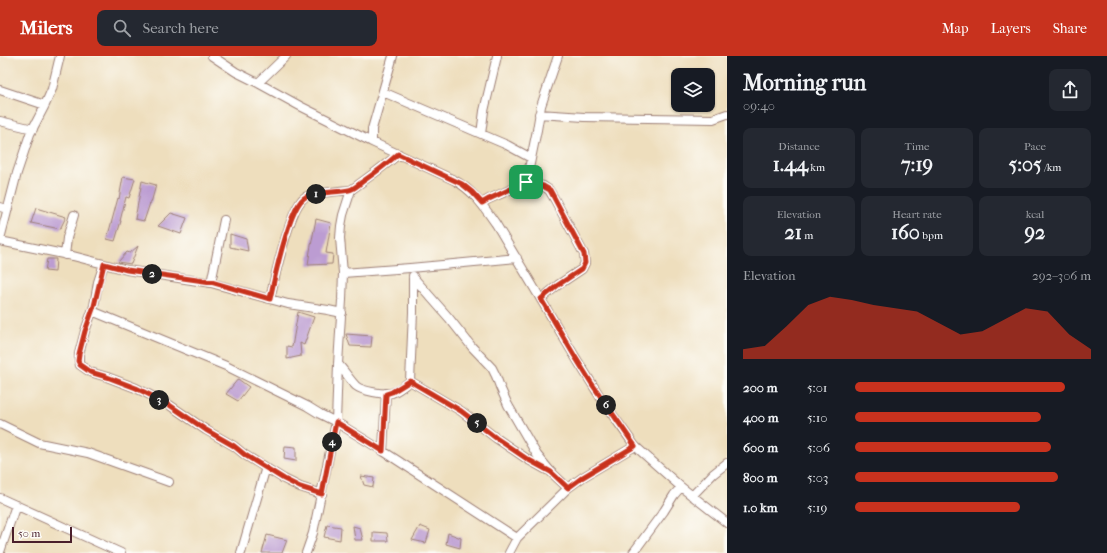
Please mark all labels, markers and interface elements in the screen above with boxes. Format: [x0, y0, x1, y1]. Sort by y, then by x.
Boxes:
search box [97, 10, 377, 46]
text: Milers [20, 17, 73, 39]
icon: search [111, 17, 133, 39]
text: Search here [143, 19, 219, 37]
text: Map [942, 20, 969, 37]
text: Layers [991, 20, 1031, 37]
text: Share [1053, 20, 1087, 37]
map controls [671, 68, 715, 112]
button: layers [671, 68, 715, 112]
button: share [1049, 69, 1091, 111]
text: Morning run [743, 70, 866, 96]
text: 09:40 [743, 98, 775, 113]
text: Distance [778, 140, 820, 153]
text: Time [905, 140, 930, 153]
text: Pace [1024, 140, 1046, 153]
text: 1.44 [773, 153, 808, 176]
text: 7:19 [901, 153, 933, 176]
text: 5:05 [1008, 153, 1042, 176]
text: km [808, 161, 825, 174]
text: /km [1042, 161, 1062, 174]
pin [509, 165, 543, 199]
icon: arrive [515, 171, 537, 193]
pin: 1 [306, 184, 326, 204]
text: 1 [314, 187, 318, 200]
text: Elevation [777, 208, 821, 221]
text: Heart rate [892, 208, 942, 221]
text: kcal [1026, 208, 1044, 221]
text: 21 [785, 221, 802, 244]
text: 160 [891, 221, 920, 244]
text: 92 [1025, 221, 1045, 244]
text: m [802, 229, 813, 242]
text: bpm [920, 229, 943, 242]
pin: 2 [142, 264, 162, 284]
text: 2 [149, 267, 155, 280]
text: Elevation [743, 268, 796, 283]
text: 292–306 m [1032, 268, 1091, 283]
text: 200 m [743, 380, 778, 395]
text: 5:01 [807, 380, 828, 395]
pin: 3 [149, 390, 169, 410]
text: 3 [157, 393, 161, 406]
pin: 6 [596, 395, 616, 415]
text: 6 [603, 398, 609, 411]
text: 400 m [743, 410, 779, 425]
text: 5:10 [807, 410, 828, 425]
pin: 5 [467, 413, 487, 433]
text: 5 [475, 416, 479, 429]
pin: 4 [322, 432, 342, 452]
text: 4 [329, 435, 335, 448]
text: 600 m [743, 440, 778, 455]
text: 5:06 [807, 440, 830, 455]
text: 800 m [743, 470, 777, 485]
text: 5:03 [807, 470, 828, 485]
text: 1.0 km [743, 500, 778, 515]
text: 5:19 [807, 500, 827, 515]
scale bar [12, 525, 72, 544]
text: 50 m [18, 527, 40, 540]

